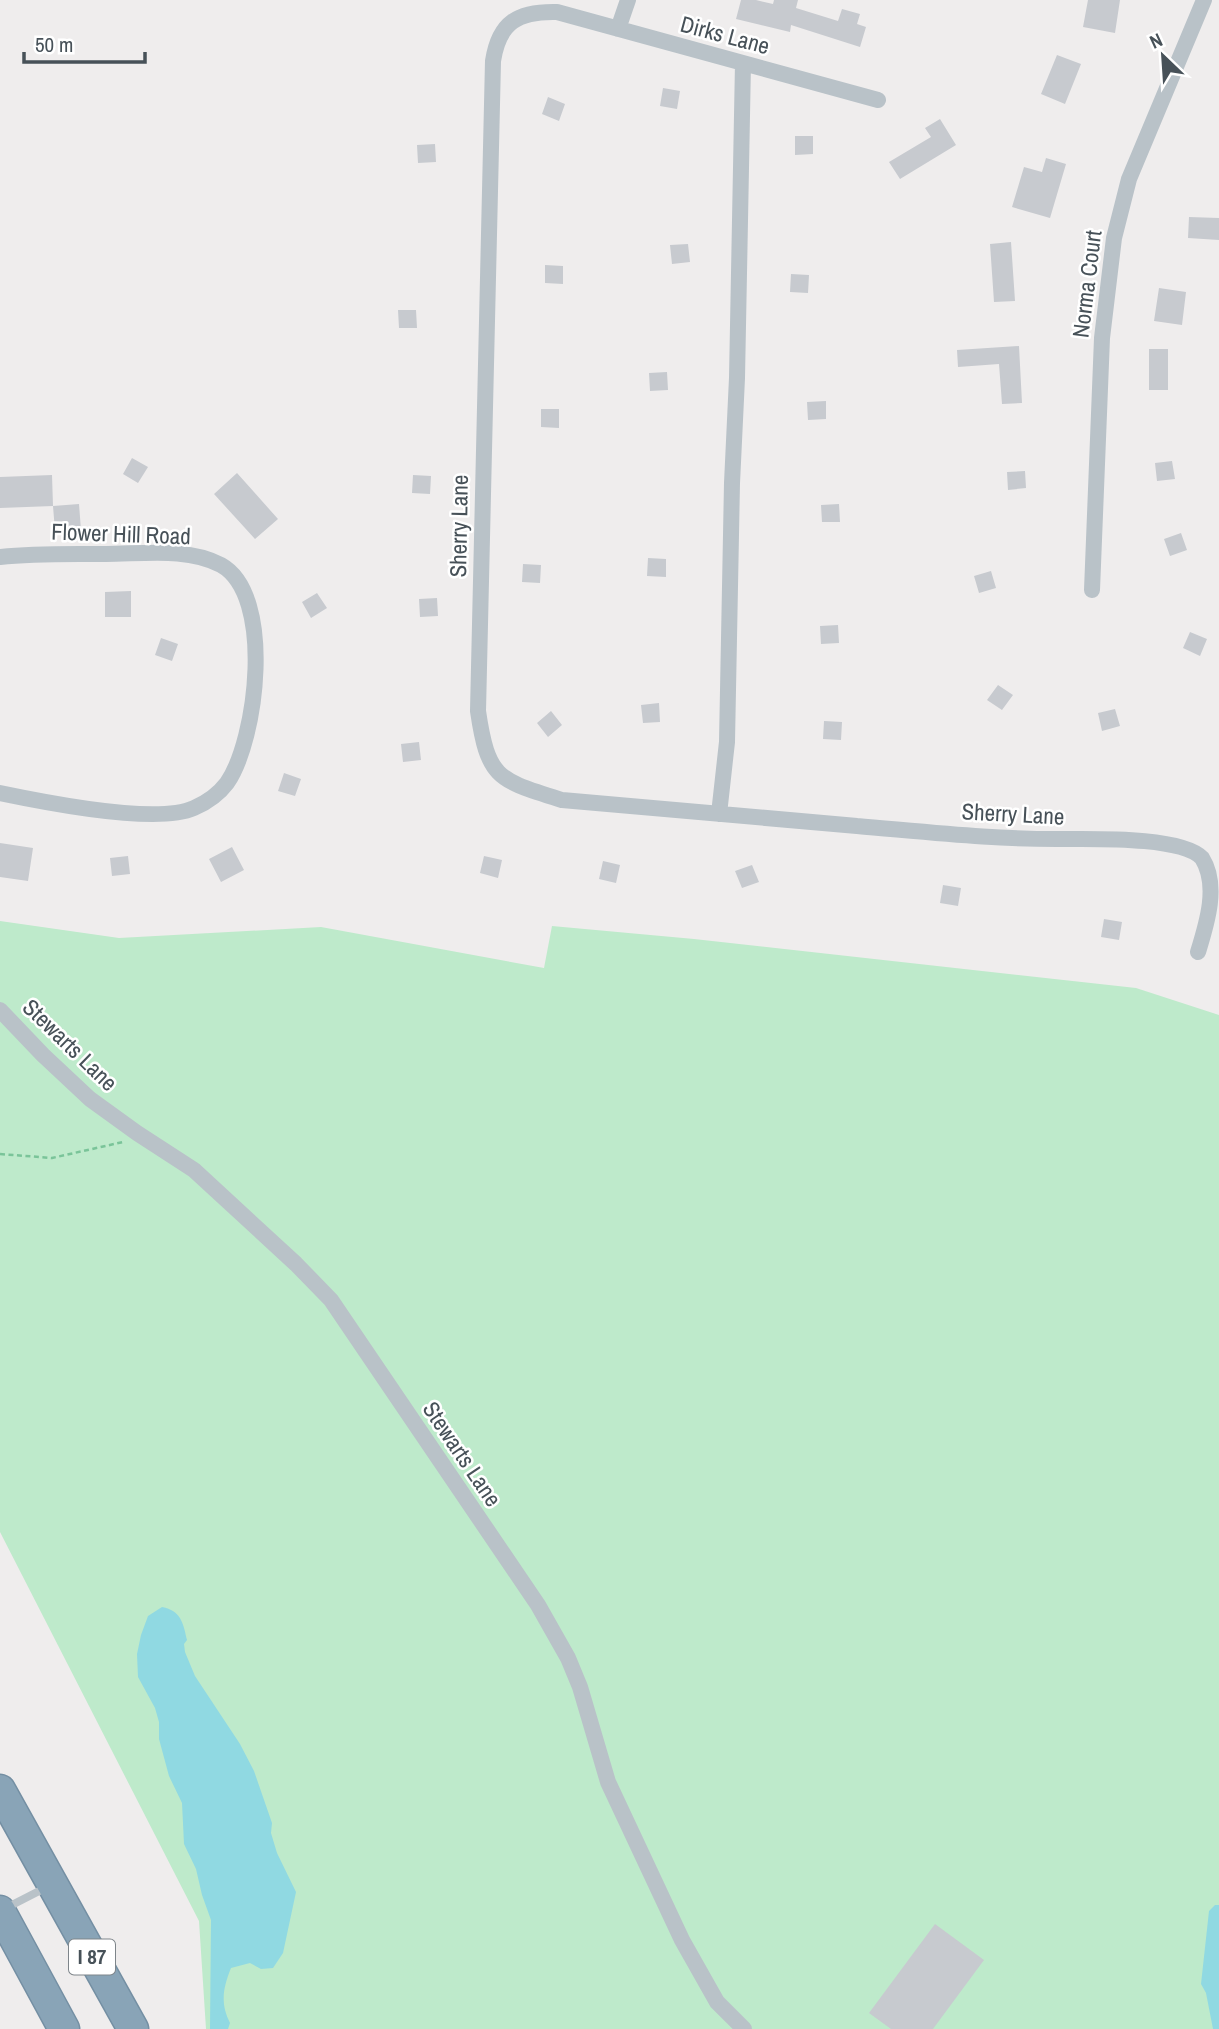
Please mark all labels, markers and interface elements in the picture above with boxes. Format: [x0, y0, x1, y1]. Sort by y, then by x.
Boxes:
street label: Dirks Lane [677, 8, 773, 61]
scale bar [24, 21, 145, 65]
north arrow [1128, 21, 1198, 91]
text: N [1145, 26, 1166, 55]
text: 50 m [35, 30, 73, 59]
street label: Norma Court [1065, 228, 1108, 339]
street label: Sherry Lane [442, 474, 475, 578]
street label: Flower Hill Road [51, 516, 191, 551]
street label: Sherry Lane [961, 795, 1065, 832]
street label: Stewarts Lane [16, 992, 124, 1098]
street label: Stewarts Lane [416, 1395, 509, 1512]
road number: I 87 [69, 1940, 115, 1974]

